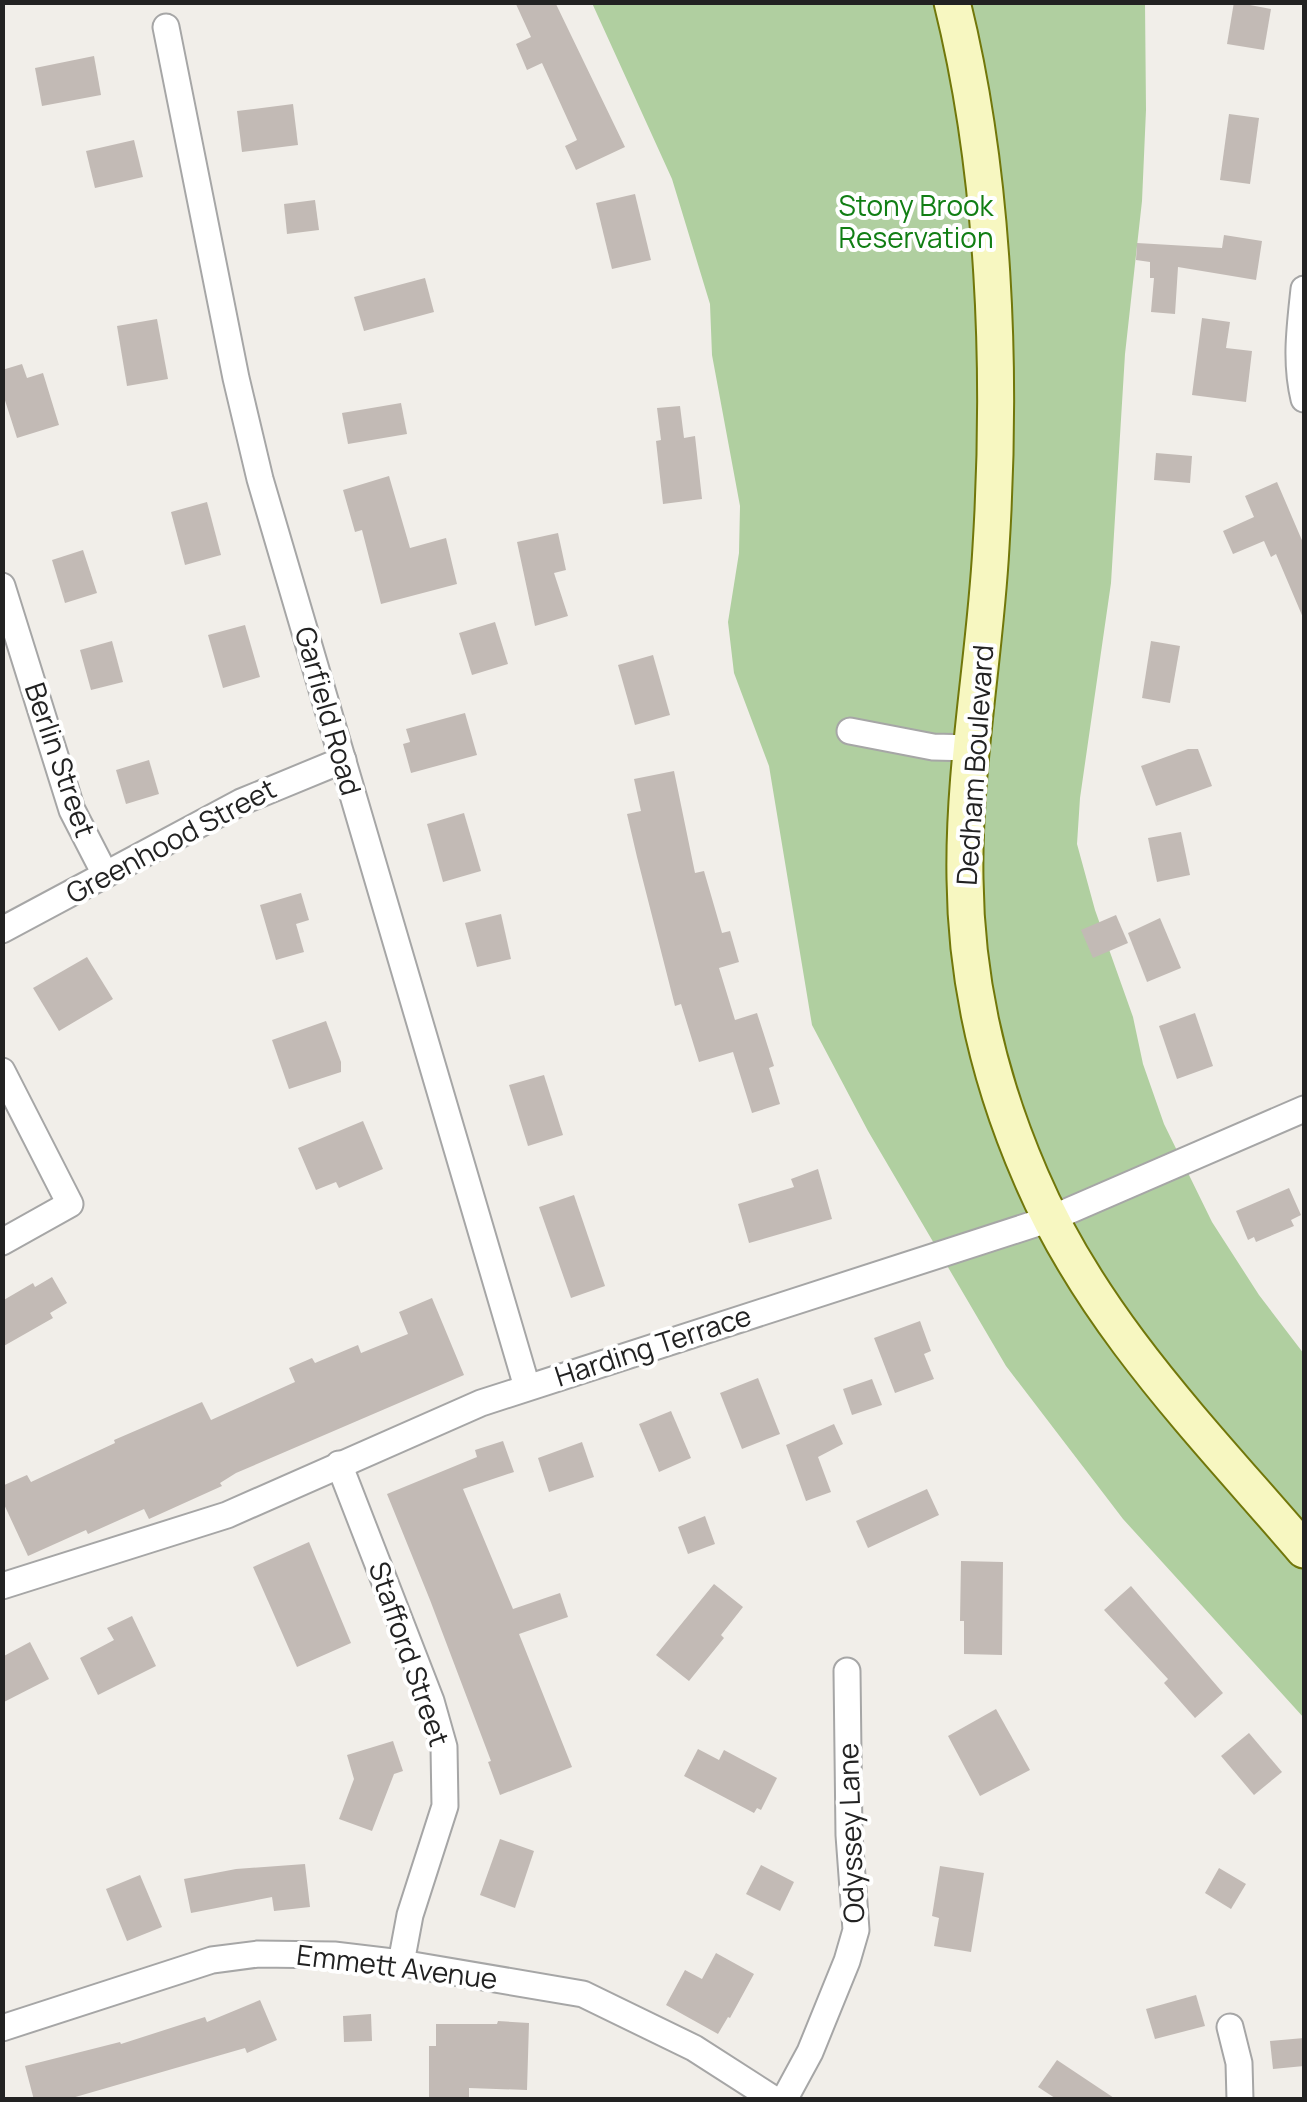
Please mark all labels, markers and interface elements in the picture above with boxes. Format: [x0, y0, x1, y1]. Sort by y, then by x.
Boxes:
park label: Stony Brook Reservation [838, 186, 995, 256]
street label: Garfield Road [287, 622, 371, 799]
street label: Dedham Boulevard [947, 643, 1001, 887]
street label: Berlin Street [17, 677, 105, 842]
street label: Greenhood Street [59, 769, 282, 912]
street label: Harding Terrace [550, 1295, 756, 1395]
street label: Stafford Street [361, 1556, 459, 1751]
street label: Odyssey Lane [828, 1742, 872, 1924]
street label: Emmett Avenue [295, 1935, 500, 1997]

